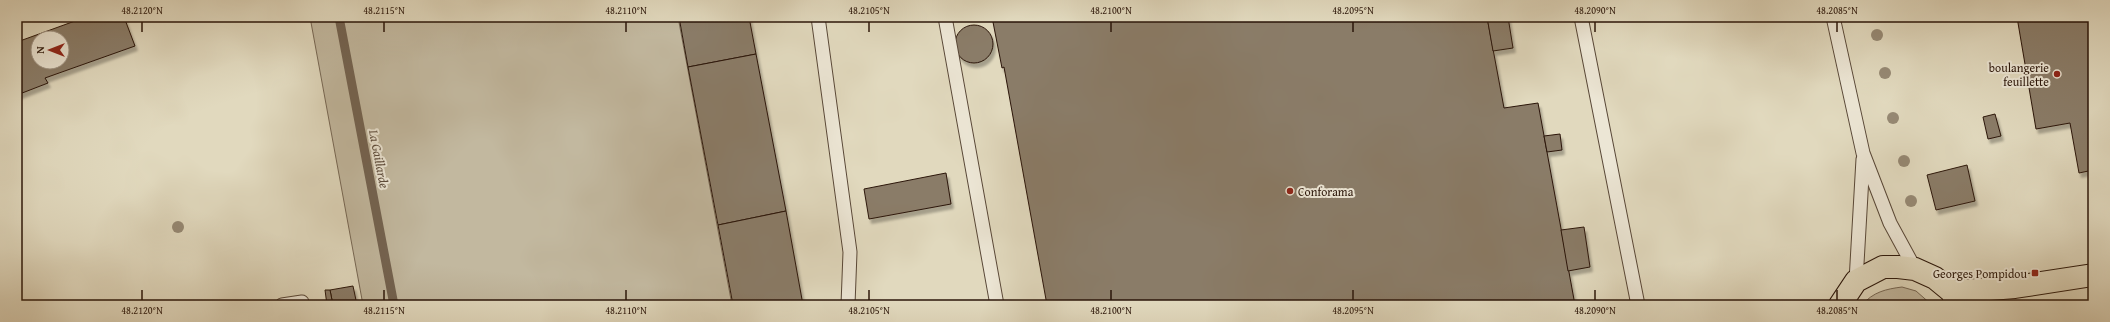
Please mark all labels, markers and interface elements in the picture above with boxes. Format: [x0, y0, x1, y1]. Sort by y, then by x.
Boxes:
text: 48.2120°N [121, 3, 163, 18]
text: 48.2115°N [363, 3, 405, 18]
text: 48.2110°N [605, 3, 647, 18]
text: 48.2105°N [848, 3, 890, 18]
text: 48.2100°N [1090, 3, 1132, 18]
text: 48.2095°N [1332, 3, 1374, 18]
text: 48.2090°N [1574, 3, 1616, 18]
text: 48.2085°N [1816, 3, 1858, 18]
north arrow [30, 30, 70, 70]
text: N [32, 46, 48, 54]
place label: boulangerie feuillette [1989, 59, 2049, 90]
marker: boulangerie feuillette [2052, 69, 2062, 79]
water label: La Gaillarde [364, 127, 394, 190]
place label: Conforama [1298, 183, 1354, 200]
marker: Conforama [1285, 186, 1295, 196]
place label: Georges Pompidou [1933, 265, 2027, 282]
marker: Georges Pompidou [2030, 268, 2040, 278]
text: 48.2120°N [121, 303, 163, 318]
text: 48.2115°N [363, 303, 405, 318]
text: 48.2110°N [605, 303, 647, 318]
text: 48.2105°N [848, 303, 890, 318]
text: 48.2100°N [1090, 303, 1132, 318]
text: 48.2095°N [1332, 303, 1374, 318]
text: 48.2090°N [1574, 303, 1616, 318]
text: 48.2085°N [1816, 303, 1858, 318]

